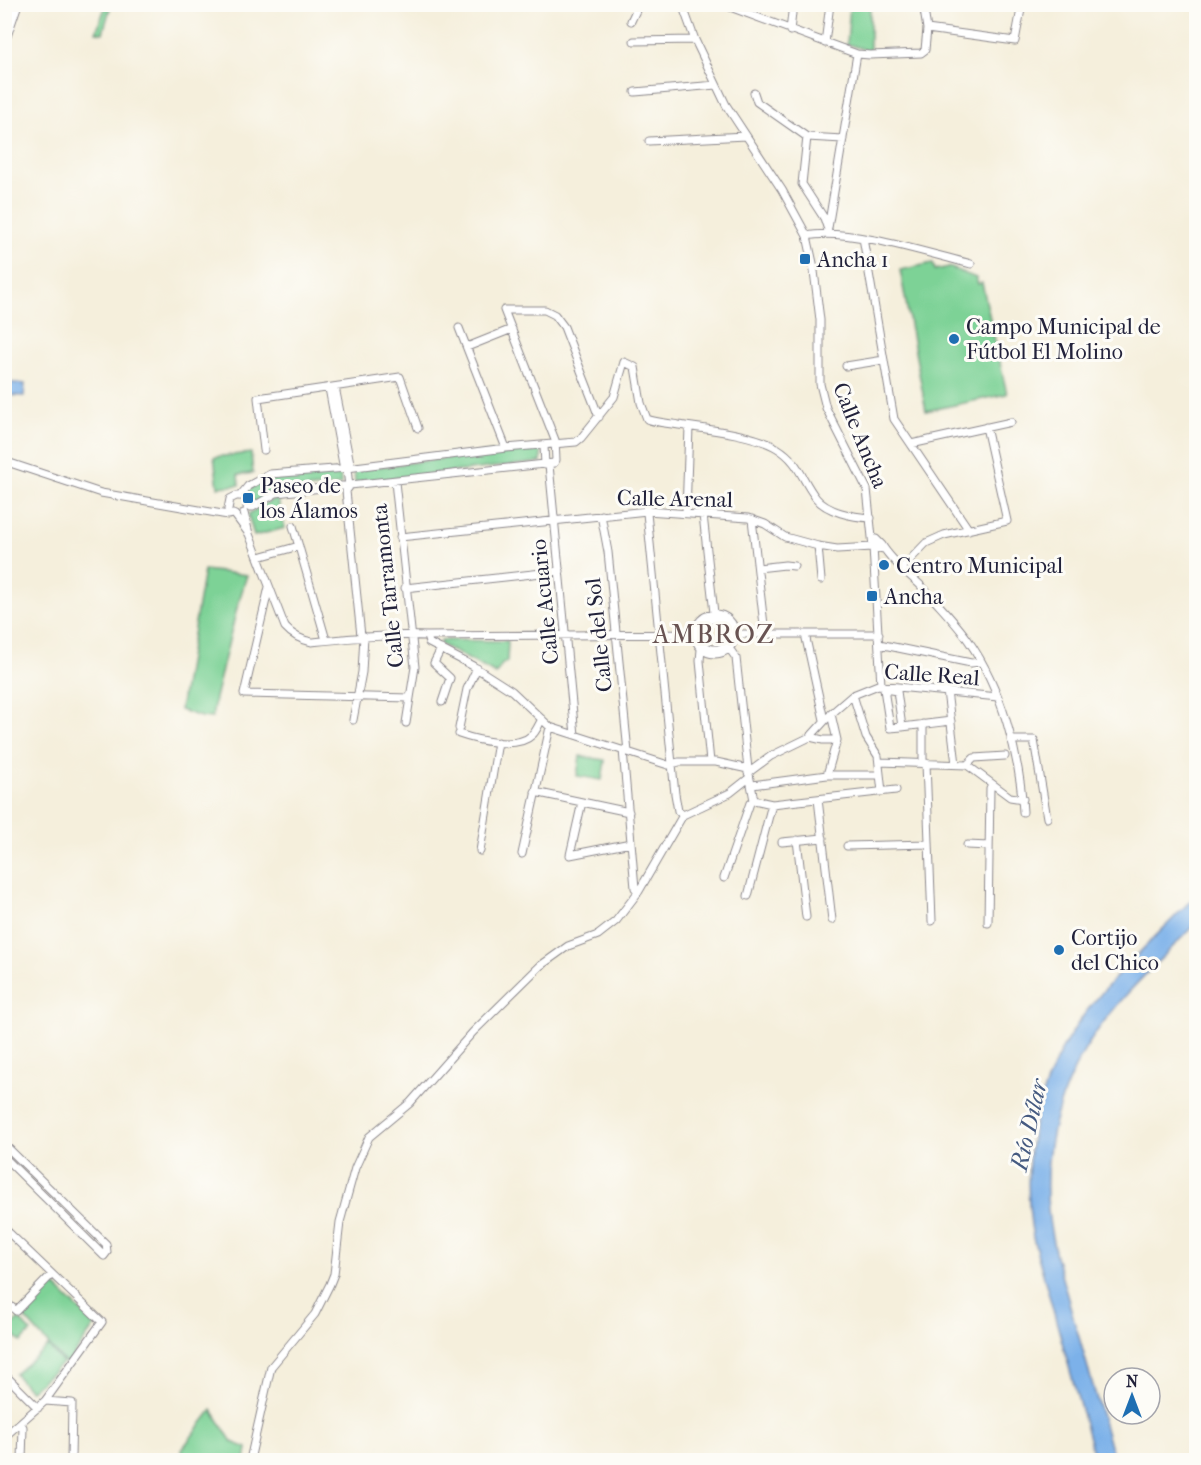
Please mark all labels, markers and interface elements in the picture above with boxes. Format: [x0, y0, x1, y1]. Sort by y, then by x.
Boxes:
place label: Ancha 1 [816, 247, 889, 273]
marker: Ancha 1 [798, 252, 812, 266]
place label: Campo Municipal de Fútbol El Molino [966, 314, 1161, 365]
marker: Campo Municipal de Fútbol El Molino [947, 332, 961, 346]
street label: Calle Ancha [827, 379, 893, 493]
place label: Paseo de los Álamos [259, 473, 358, 524]
street label: Calle Arenal [617, 485, 733, 513]
marker: Paseo de los Álamos [241, 491, 255, 505]
street label: Calle Tarramonta [366, 502, 410, 669]
street label: Calle Acuario [525, 538, 565, 666]
place label: Centro Municipal [896, 553, 1063, 579]
marker: Centro Municipal [877, 558, 891, 572]
street label: Calle del Sol [580, 577, 618, 693]
place label: Ancha [883, 584, 944, 610]
marker: Ancha [865, 589, 879, 603]
district label: AMBROZ [652, 619, 775, 650]
street label: Calle Real [883, 659, 980, 691]
place label: Cortijo del Chico [1071, 925, 1159, 976]
marker: Cortijo del Chico [1052, 943, 1066, 957]
water label: Río Dílar [1004, 1074, 1054, 1175]
north arrow [1102, 1366, 1162, 1426]
text: N [1126, 1372, 1139, 1391]

